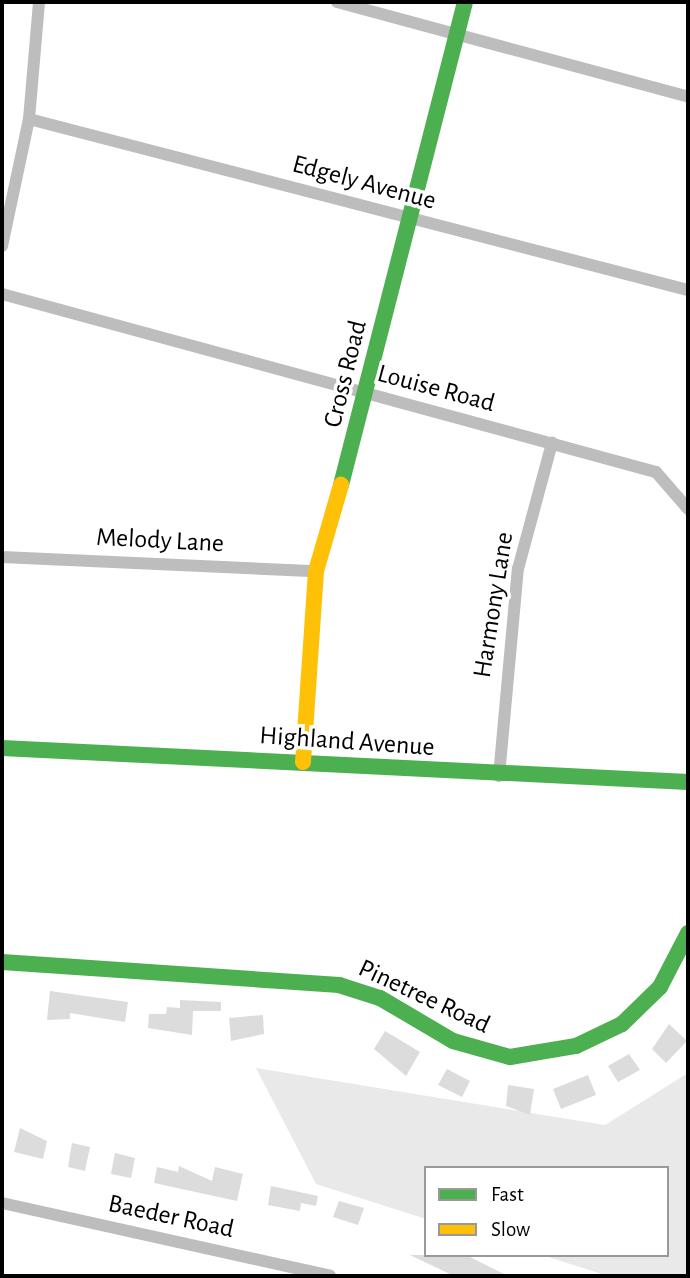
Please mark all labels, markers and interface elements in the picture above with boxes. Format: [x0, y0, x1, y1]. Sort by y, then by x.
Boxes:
street label: Edgely Avenue [289, 149, 439, 217]
street label: Cross Road [318, 317, 374, 431]
street label: Louise Road [374, 358, 498, 420]
street label: Melody Lane [95, 522, 225, 560]
street label: Harmony Lane [467, 530, 521, 680]
street label: Highland Avenue [258, 720, 436, 764]
street label: Pinetree Road [353, 953, 495, 1041]
legend [424, 1166, 669, 1257]
text: Fast [491, 1184, 524, 1205]
street label: Baeder Road [105, 1188, 237, 1246]
text: Slow [491, 1219, 530, 1240]

